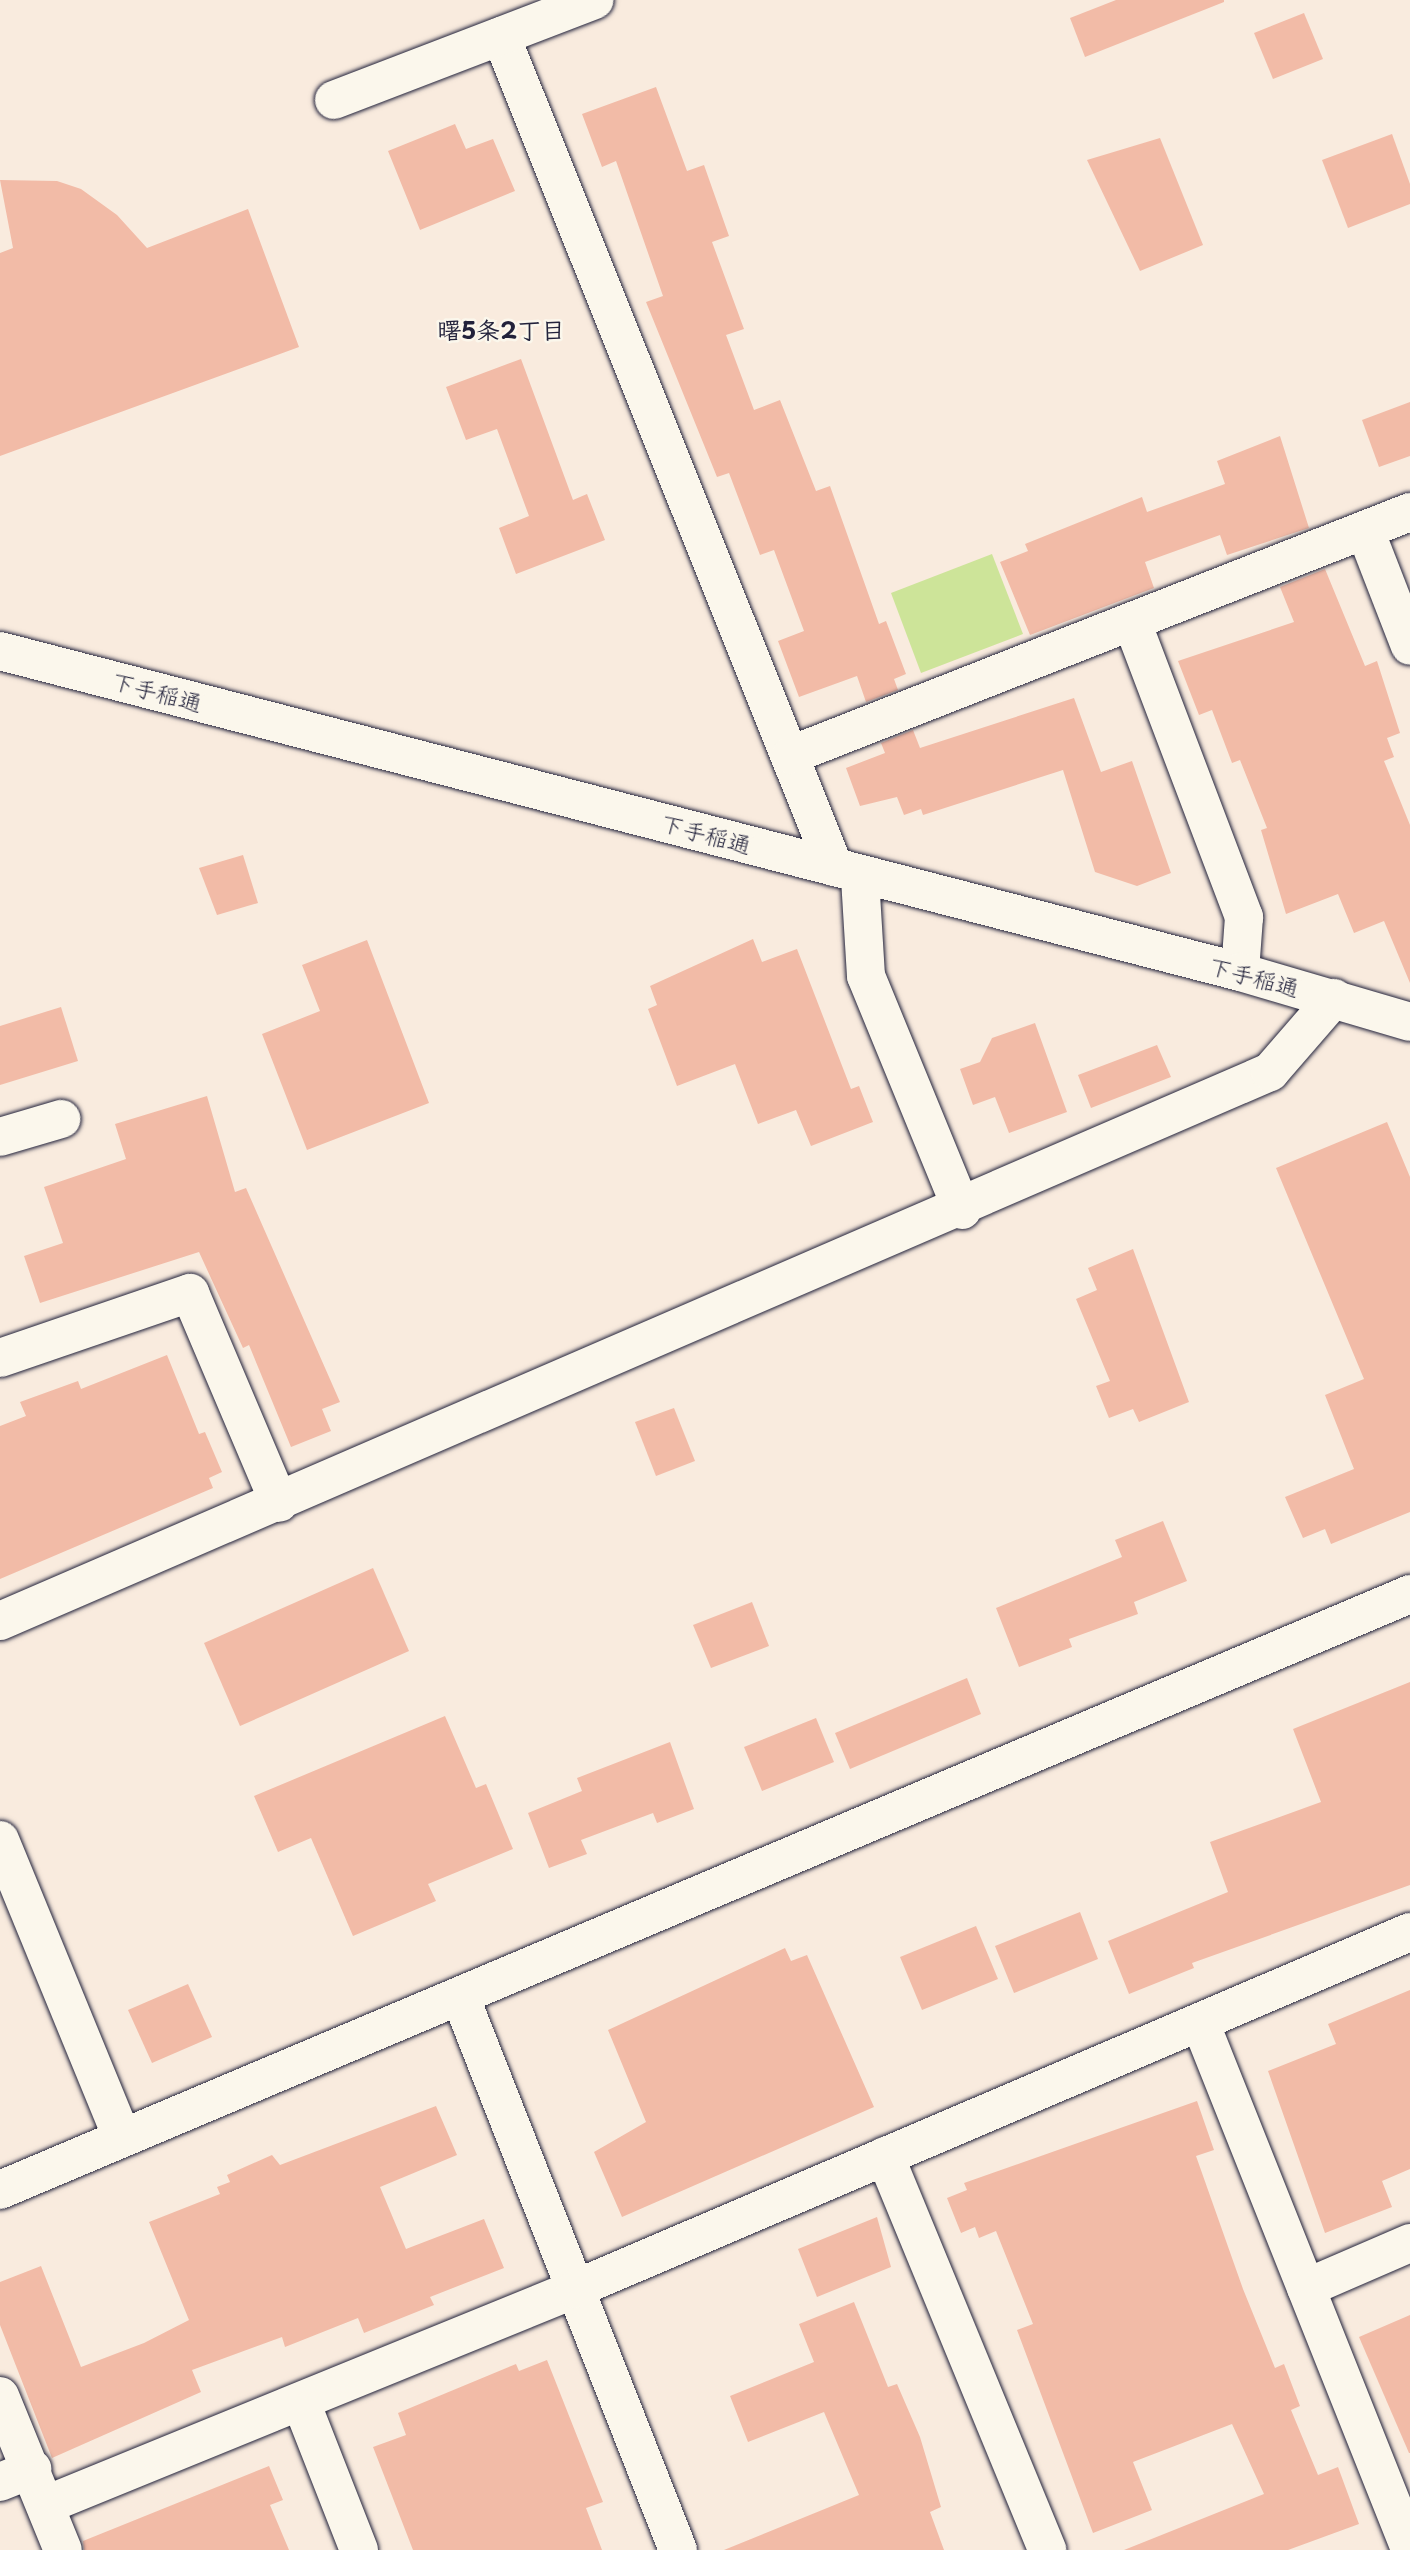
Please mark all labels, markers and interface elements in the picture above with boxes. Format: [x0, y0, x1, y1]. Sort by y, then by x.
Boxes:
district label: 曙5条2丁目 [437, 316, 565, 344]
street label: 下手稲通 [109, 667, 205, 717]
street label: 下手稲通 [658, 809, 754, 859]
street label: 下手稲通 [1206, 952, 1302, 1002]

